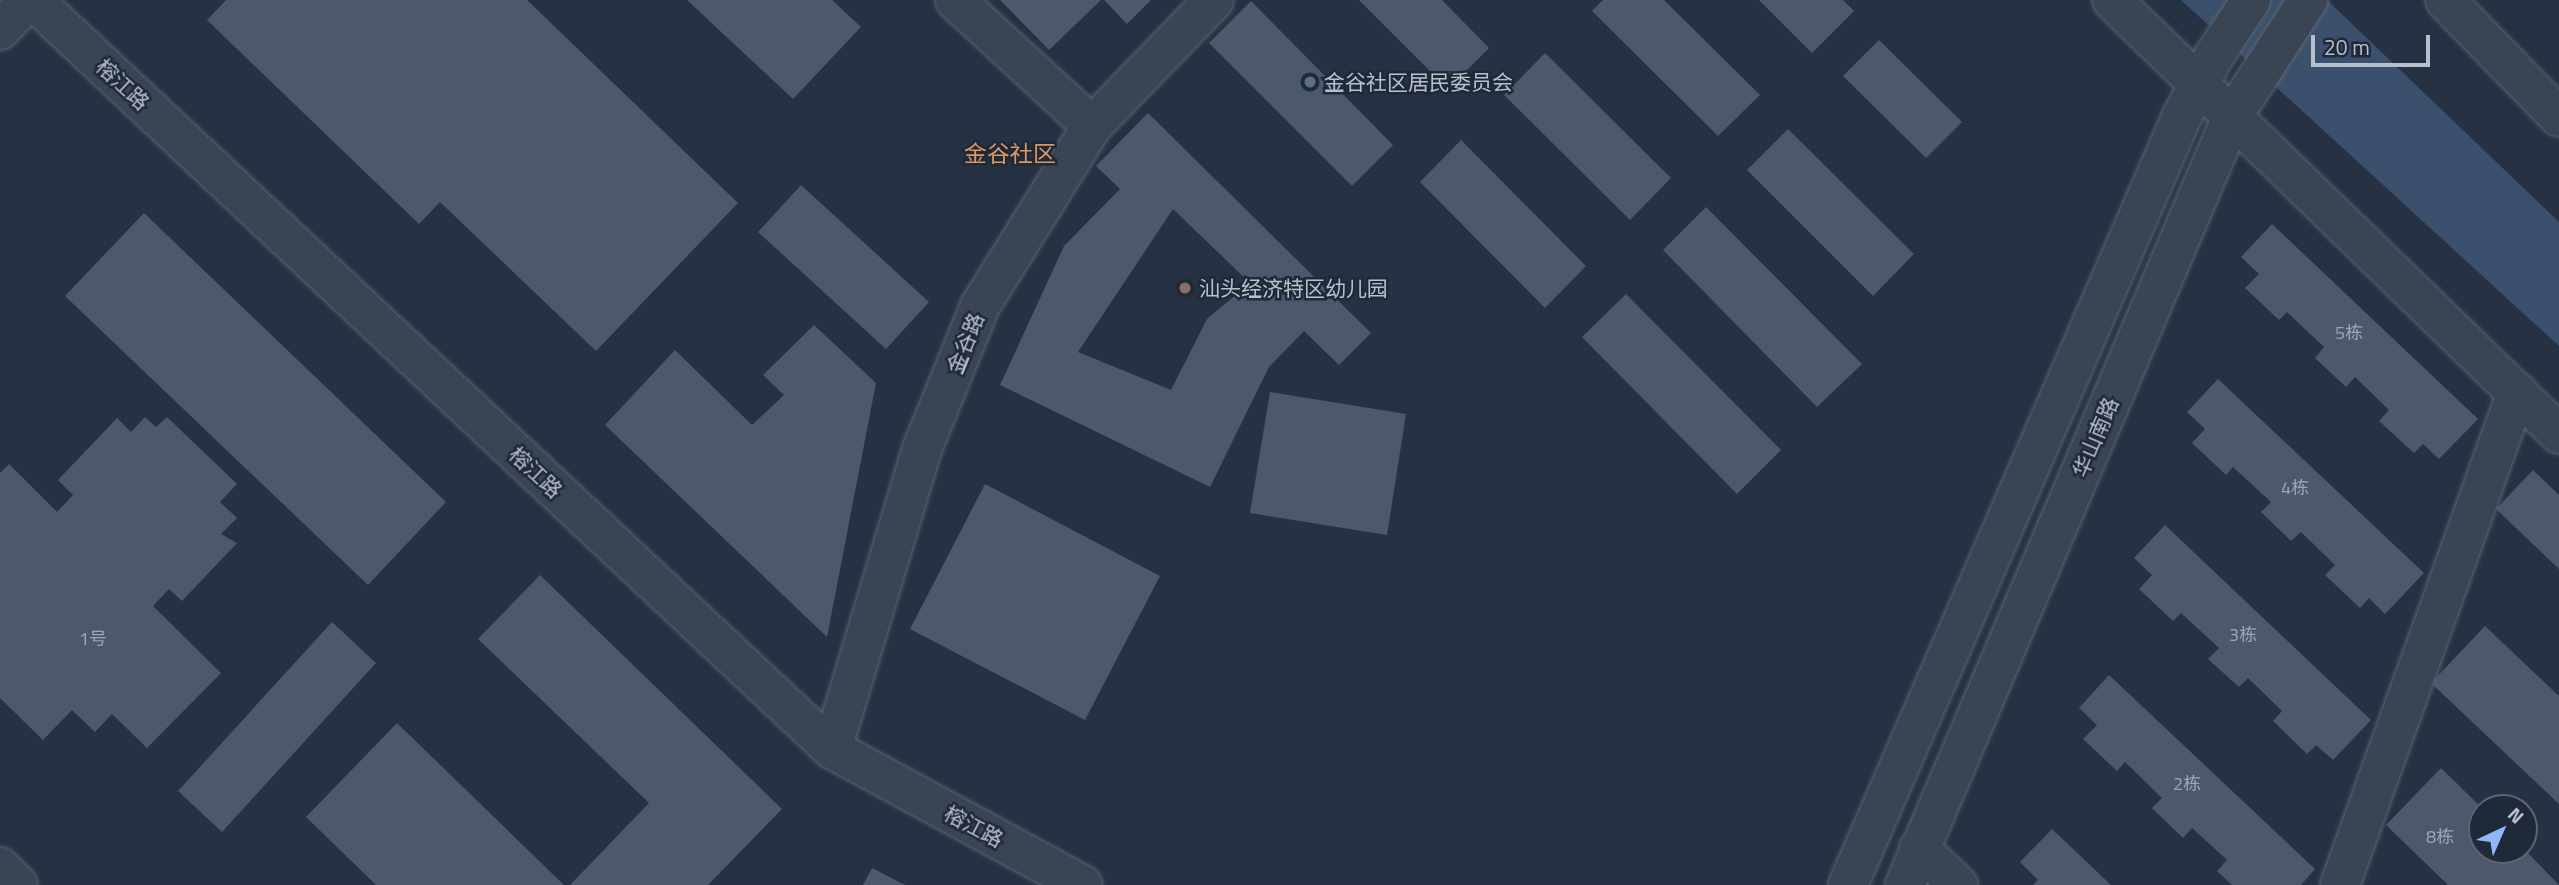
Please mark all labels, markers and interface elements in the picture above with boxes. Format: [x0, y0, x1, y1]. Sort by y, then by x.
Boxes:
scale bar [2314, 21, 2433, 65]
text: 20 m [2324, 31, 2370, 63]
street label: 榕江路 [91, 53, 155, 115]
place label: 金谷社区居民委员会 [1324, 69, 1513, 95]
marker: 金谷社区居民委员会 [1302, 74, 1318, 90]
district label: 金谷社区 [964, 140, 1056, 168]
place label: 汕头经济特区幼儿园 [1199, 275, 1388, 301]
marker: 汕头经济特区幼儿园 [1177, 280, 1193, 296]
street label: 金谷路 [942, 309, 988, 377]
house number: 5栋 [2335, 322, 2363, 344]
street label: 华山南路 [2067, 393, 2123, 481]
street label: 榕江路 [504, 441, 568, 503]
house number: 4栋 [2281, 477, 2309, 499]
house number: 3栋 [2229, 624, 2257, 646]
house number: 1号 [79, 628, 107, 650]
house number: 2栋 [2173, 773, 2201, 795]
north arrow [2468, 794, 2538, 864]
street label: 榕江路 [940, 800, 1008, 852]
text: N [2502, 800, 2531, 830]
house number: 8栋 [2426, 826, 2454, 848]

